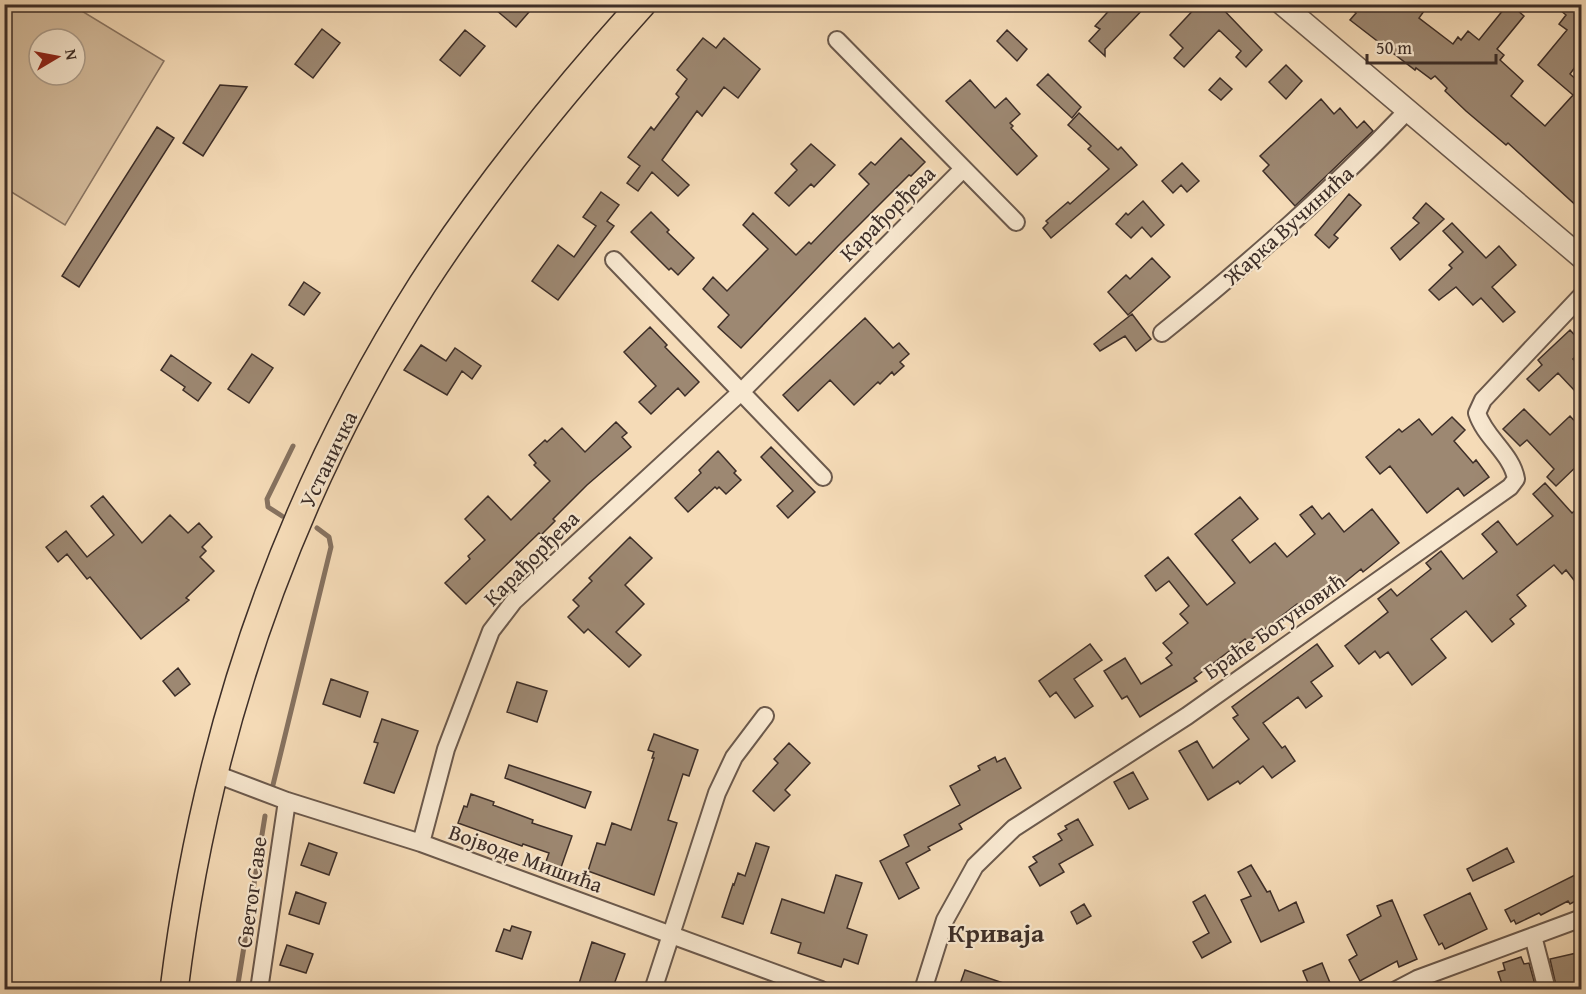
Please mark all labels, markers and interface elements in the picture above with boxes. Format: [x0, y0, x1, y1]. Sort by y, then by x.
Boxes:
north arrow [27, 27, 87, 87]
scale bar [1367, 27, 1496, 65]
text: 50 m [1376, 34, 1412, 61]
text: N [59, 47, 85, 62]
street label: Карађорђева [832, 157, 943, 268]
street label: Жарка Вучинића [1215, 157, 1361, 293]
street label: Устаничка [291, 405, 365, 513]
street label: Карађорђева [476, 502, 587, 613]
street label: Браће Богуновић [1197, 565, 1352, 687]
street label: Војводе Мишића [445, 815, 608, 901]
street label: Светог Саве [227, 834, 275, 950]
district label: Криваја [948, 913, 1045, 952]

